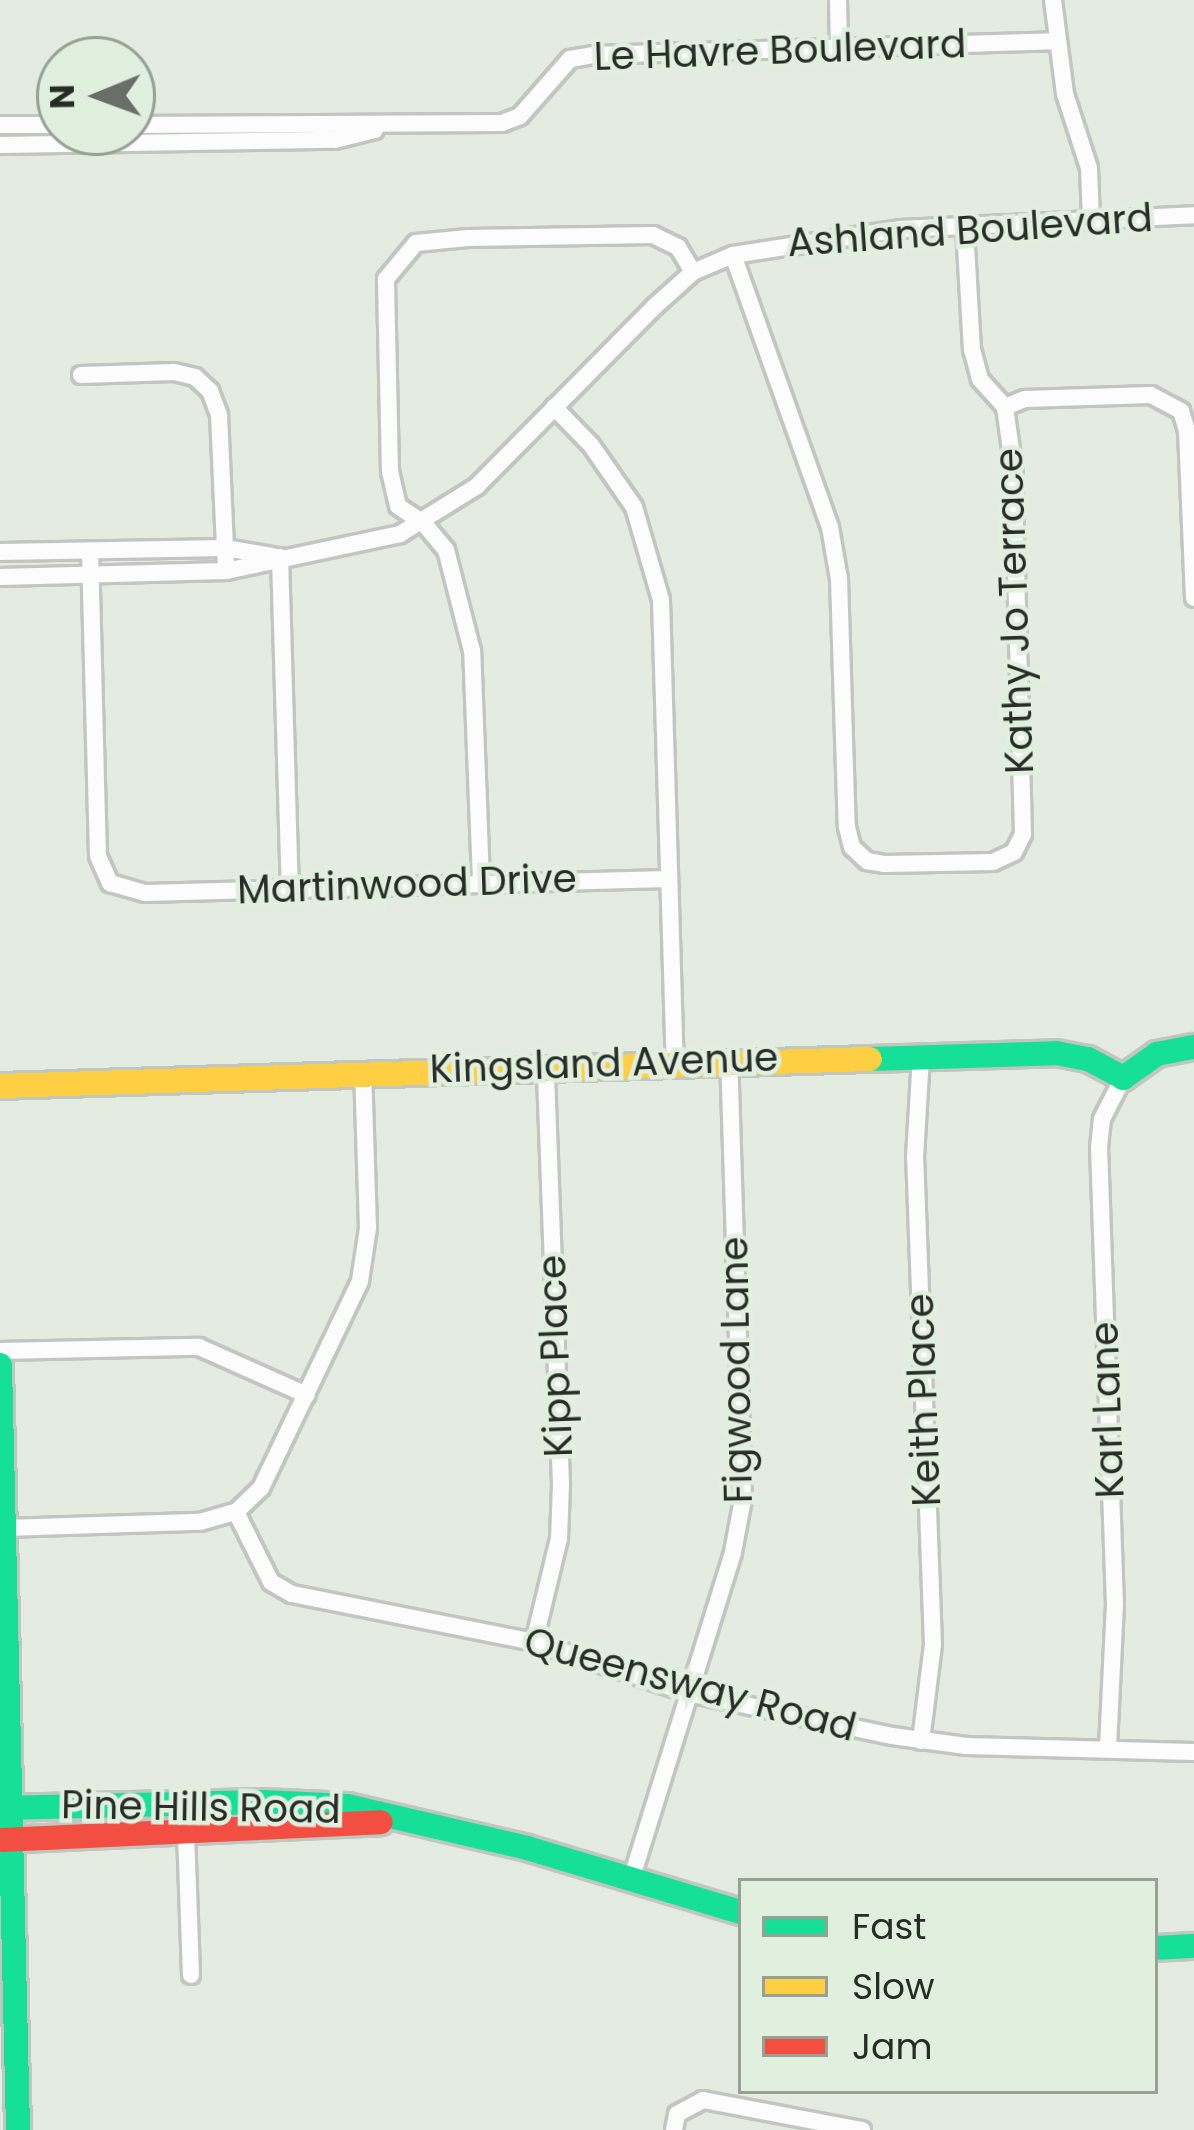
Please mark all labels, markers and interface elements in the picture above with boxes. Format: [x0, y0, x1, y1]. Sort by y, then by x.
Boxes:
street label: Le Havre Boulevard [593, 21, 967, 81]
north arrow [36, 36, 156, 156]
text: N [39, 84, 86, 109]
street label: Ashland Boulevard [786, 195, 1154, 267]
street label: Kathy Jo Terrace [986, 447, 1044, 775]
street label: Martinwood Drive [236, 856, 578, 914]
street label: Kingsland Avenue [429, 1035, 779, 1093]
street label: Figwood Lane [711, 1236, 763, 1504]
street label: Kipp Place [529, 1254, 583, 1458]
street label: Keith Place [897, 1293, 951, 1507]
street label: Karl Lane [1082, 1321, 1134, 1499]
street label: Queensway Road [519, 1618, 861, 1752]
street label: Pine Hills Road [61, 1782, 341, 1834]
legend [738, 1878, 1158, 2094]
text: Fast [852, 1901, 926, 1952]
text: Slow [852, 1961, 935, 2012]
text: Jam [852, 2021, 933, 2072]

